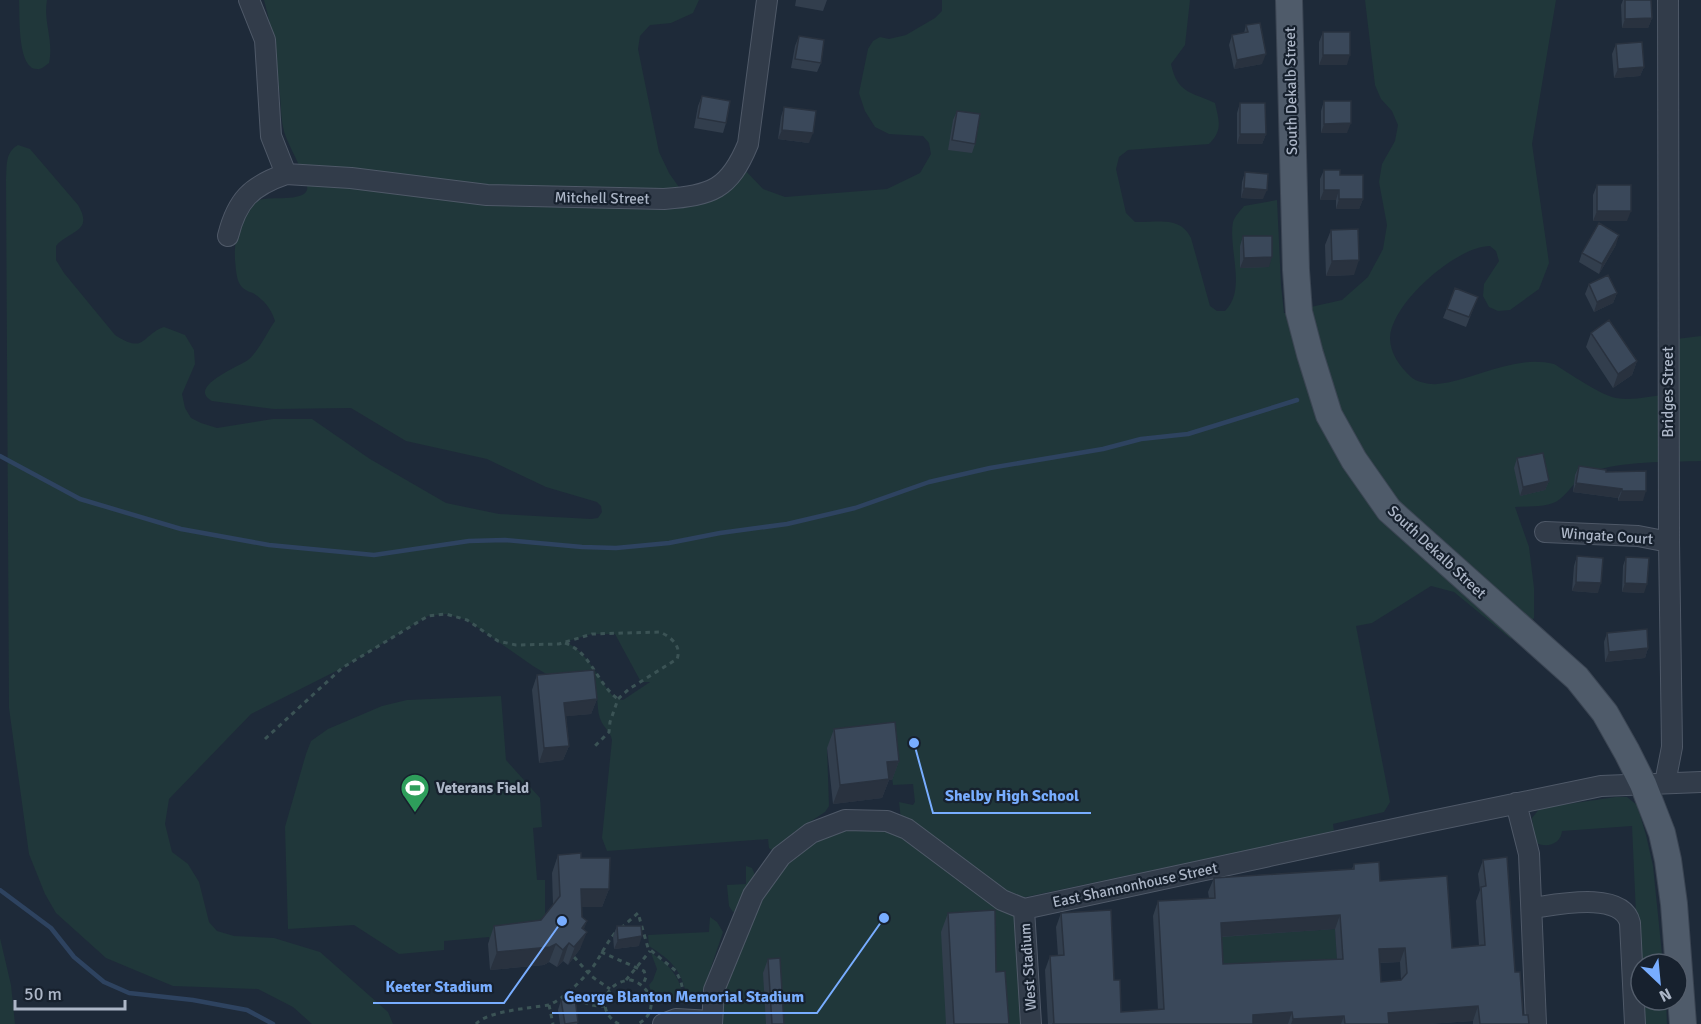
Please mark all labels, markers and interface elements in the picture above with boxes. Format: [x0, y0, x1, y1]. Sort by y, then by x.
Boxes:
street label: South Dekalb Street [1281, 27, 1301, 155]
street label: Mitchell Street [554, 188, 650, 208]
street label: Bridges Street [1659, 346, 1677, 438]
street label: South Dekalb Street [1384, 502, 1490, 602]
street label: Wingate Court [1560, 524, 1654, 548]
sports icon: Veterans Field [399, 772, 431, 814]
place label: Veterans Field [436, 779, 529, 797]
callout: Shelby High School [933, 779, 1091, 813]
text: Shelby High School [945, 786, 1079, 806]
street label: East Shannonhouse Street [1051, 859, 1219, 911]
street label: West Stadium [1016, 922, 1040, 1012]
north arrow [1629, 952, 1689, 1012]
callout: Keeter Stadium [373, 969, 504, 1003]
scale bar [15, 973, 124, 1011]
text: Keeter Stadium [385, 977, 493, 997]
callout: George Blanton Memorial Stadium [552, 979, 817, 1013]
text: 50 m [24, 983, 62, 1005]
text: N [1656, 983, 1675, 1006]
text: George Blanton Memorial Stadium [564, 987, 804, 1007]

